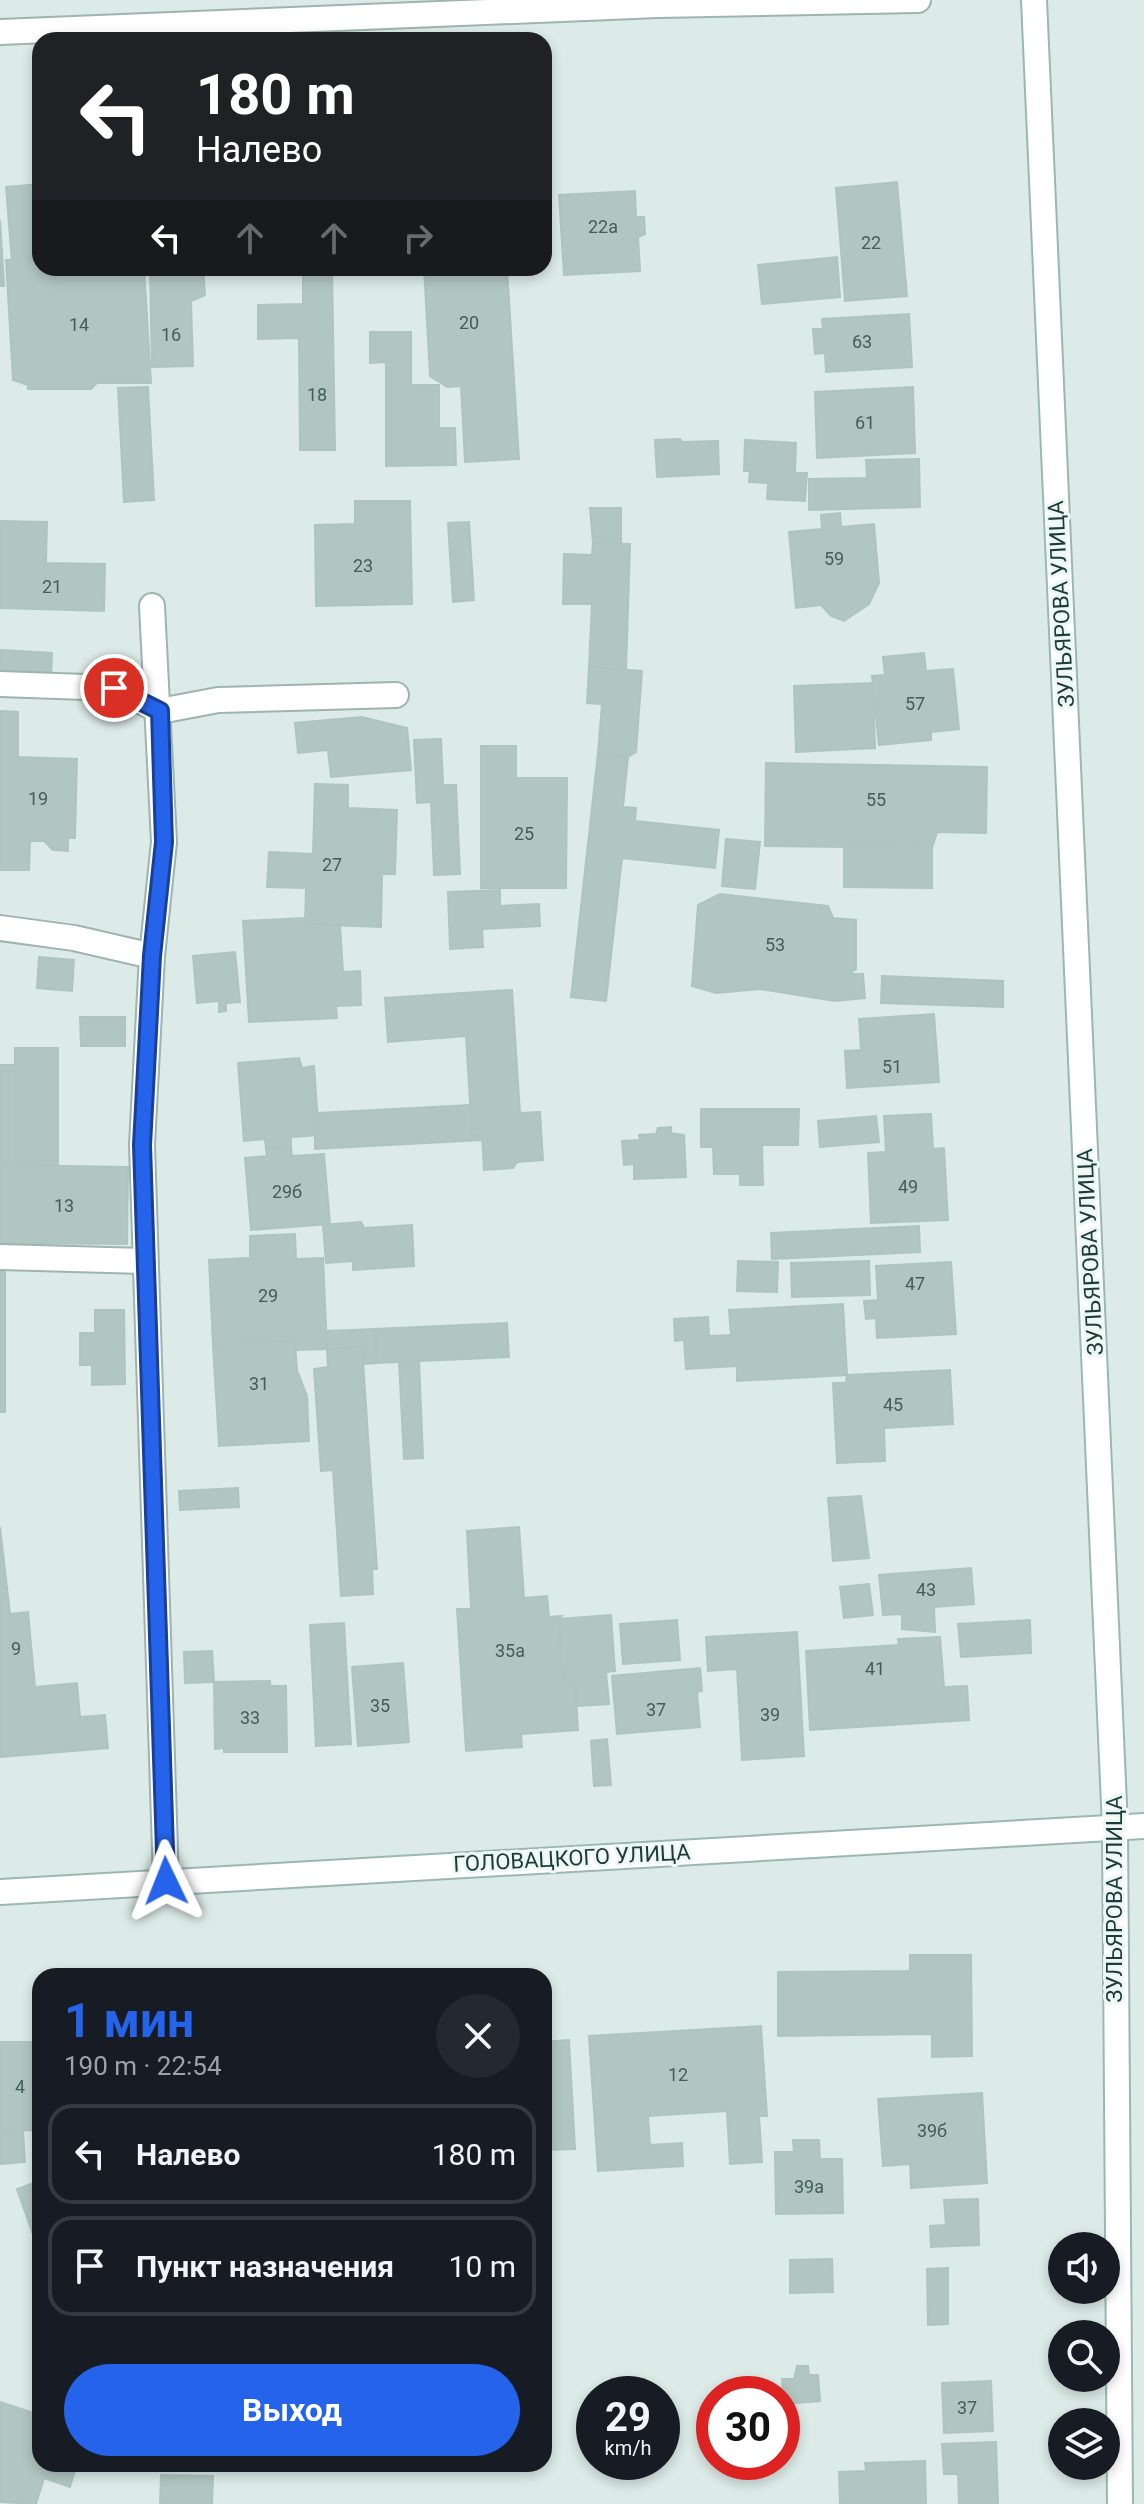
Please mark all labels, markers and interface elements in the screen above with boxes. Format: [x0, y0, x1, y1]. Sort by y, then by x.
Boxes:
text: 180 m [196, 62, 355, 128]
icon: left [64, 64, 168, 168]
text: Налево [196, 129, 322, 171]
icon: left [144, 216, 188, 260]
icon: ahead [228, 216, 272, 260]
icon: ahead [312, 216, 356, 260]
icon: right [396, 216, 440, 260]
house number: 22а [588, 216, 618, 237]
house number: 22 [861, 232, 881, 253]
house number: 20 [459, 312, 479, 333]
house number: 14 [69, 314, 89, 335]
house number: 16 [161, 324, 181, 345]
house number: 63 [852, 331, 872, 352]
house number: 18 [307, 384, 327, 405]
house number: 61 [855, 412, 875, 433]
street label: ЗУЛЬЯРОВА УЛИЦА [1043, 499, 1079, 708]
house number: 59 [824, 548, 844, 569]
house number: 23 [353, 555, 373, 576]
house number: 21 [42, 576, 62, 597]
pin [80, 654, 148, 722]
icon: arrive [92, 666, 136, 710]
house number: 57 [905, 693, 925, 714]
house number: 19 [28, 788, 48, 809]
house number: 55 [866, 789, 886, 810]
house number: 25 [514, 823, 534, 844]
house number: 27 [322, 854, 342, 875]
house number: 53 [765, 934, 785, 955]
house number: 51 [882, 1056, 902, 1077]
street label: ЗУЛЬЯРОВА УЛИЦА [1072, 1147, 1108, 1356]
house number: 49 [898, 1176, 918, 1197]
house number: 29б [272, 1181, 302, 1202]
house number: 13 [54, 1195, 74, 1216]
house number: 47 [905, 1273, 925, 1294]
house number: 29 [258, 1285, 278, 1306]
house number: 31 [249, 1373, 269, 1394]
house number: 45 [883, 1394, 903, 1415]
house number: 43 [916, 1579, 936, 1600]
house number: 9 [11, 1638, 21, 1659]
house number: 35а [495, 1640, 525, 1661]
house number: 41 [865, 1658, 885, 1679]
house number: 35 [370, 1695, 390, 1716]
house number: 37 [646, 1699, 666, 1720]
house number: 39 [760, 1704, 780, 1725]
house number: 33 [240, 1707, 260, 1728]
street label: ЗУЛЬЯРОВА УЛИЦА [1102, 1795, 1127, 2003]
position arrow [124, 1839, 208, 1923]
street label: ГОЛОВАЦКОГО УЛИЦА [453, 1839, 692, 1877]
text: 1 мин [64, 1992, 194, 2049]
button: close [436, 1994, 520, 2078]
text: 190 m · 22:54 [64, 2051, 222, 2081]
house number: 12 [668, 2064, 688, 2085]
house number: 4 [15, 2076, 25, 2097]
house number: 39б [917, 2120, 947, 2141]
icon: left [68, 2132, 112, 2176]
text: Налево [136, 2137, 240, 2172]
text: 180 m [432, 2137, 516, 2172]
house number: 39а [794, 2176, 824, 2197]
map controls [1048, 2232, 1120, 2480]
button: sound [1048, 2232, 1120, 2304]
icon: arrive [68, 2244, 112, 2288]
text: Пункт назначения [136, 2249, 394, 2284]
text: 10 m [449, 2249, 516, 2284]
button: search [1048, 2320, 1120, 2392]
button: Выход [64, 2364, 520, 2456]
speed limit sign: 30 [696, 2376, 800, 2480]
text: 29 [605, 2394, 651, 2441]
house number: 37 [957, 2397, 977, 2418]
button: layers [1048, 2408, 1120, 2480]
text: km/h [605, 2436, 651, 2460]

